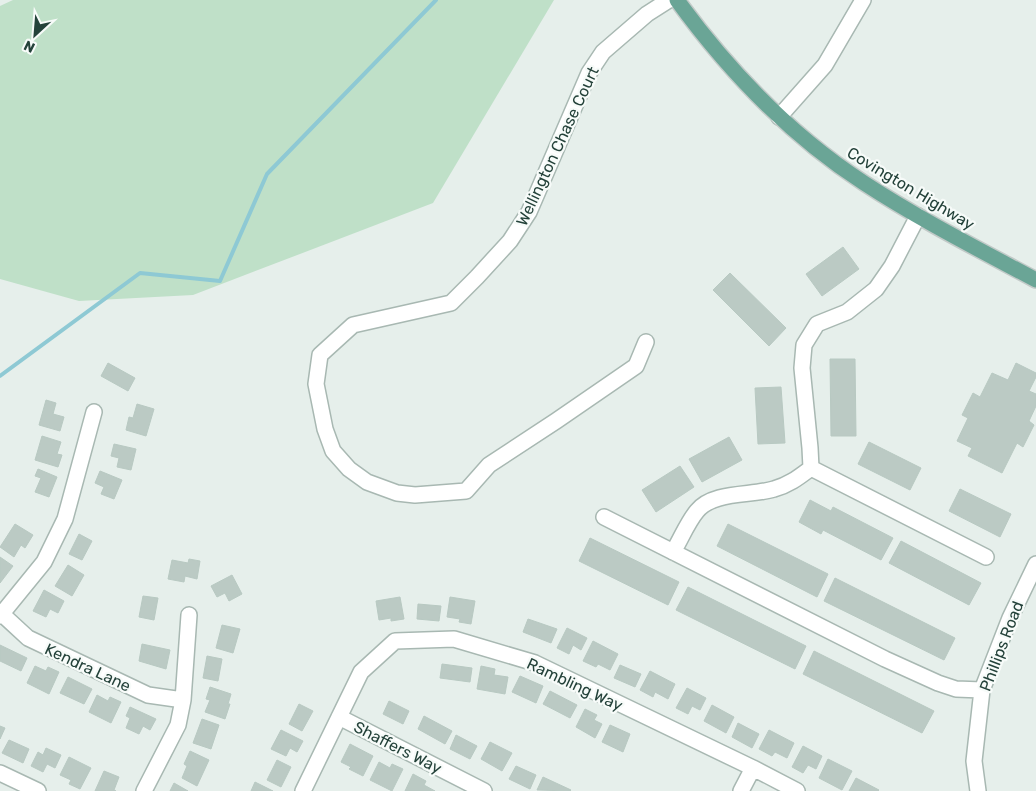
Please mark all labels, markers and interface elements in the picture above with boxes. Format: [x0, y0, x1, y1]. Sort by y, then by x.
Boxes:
north arrow [10, 10, 60, 60]
text: N [21, 36, 38, 56]
street label: Wellington Chase Court [512, 64, 603, 229]
street label: Covington Highway [844, 143, 978, 234]
street label: Phillips Road [976, 598, 1027, 694]
street label: Kendra Lane [42, 639, 134, 696]
street label: Rambling Way [524, 654, 626, 715]
street label: Shaffers Way [351, 717, 445, 778]

